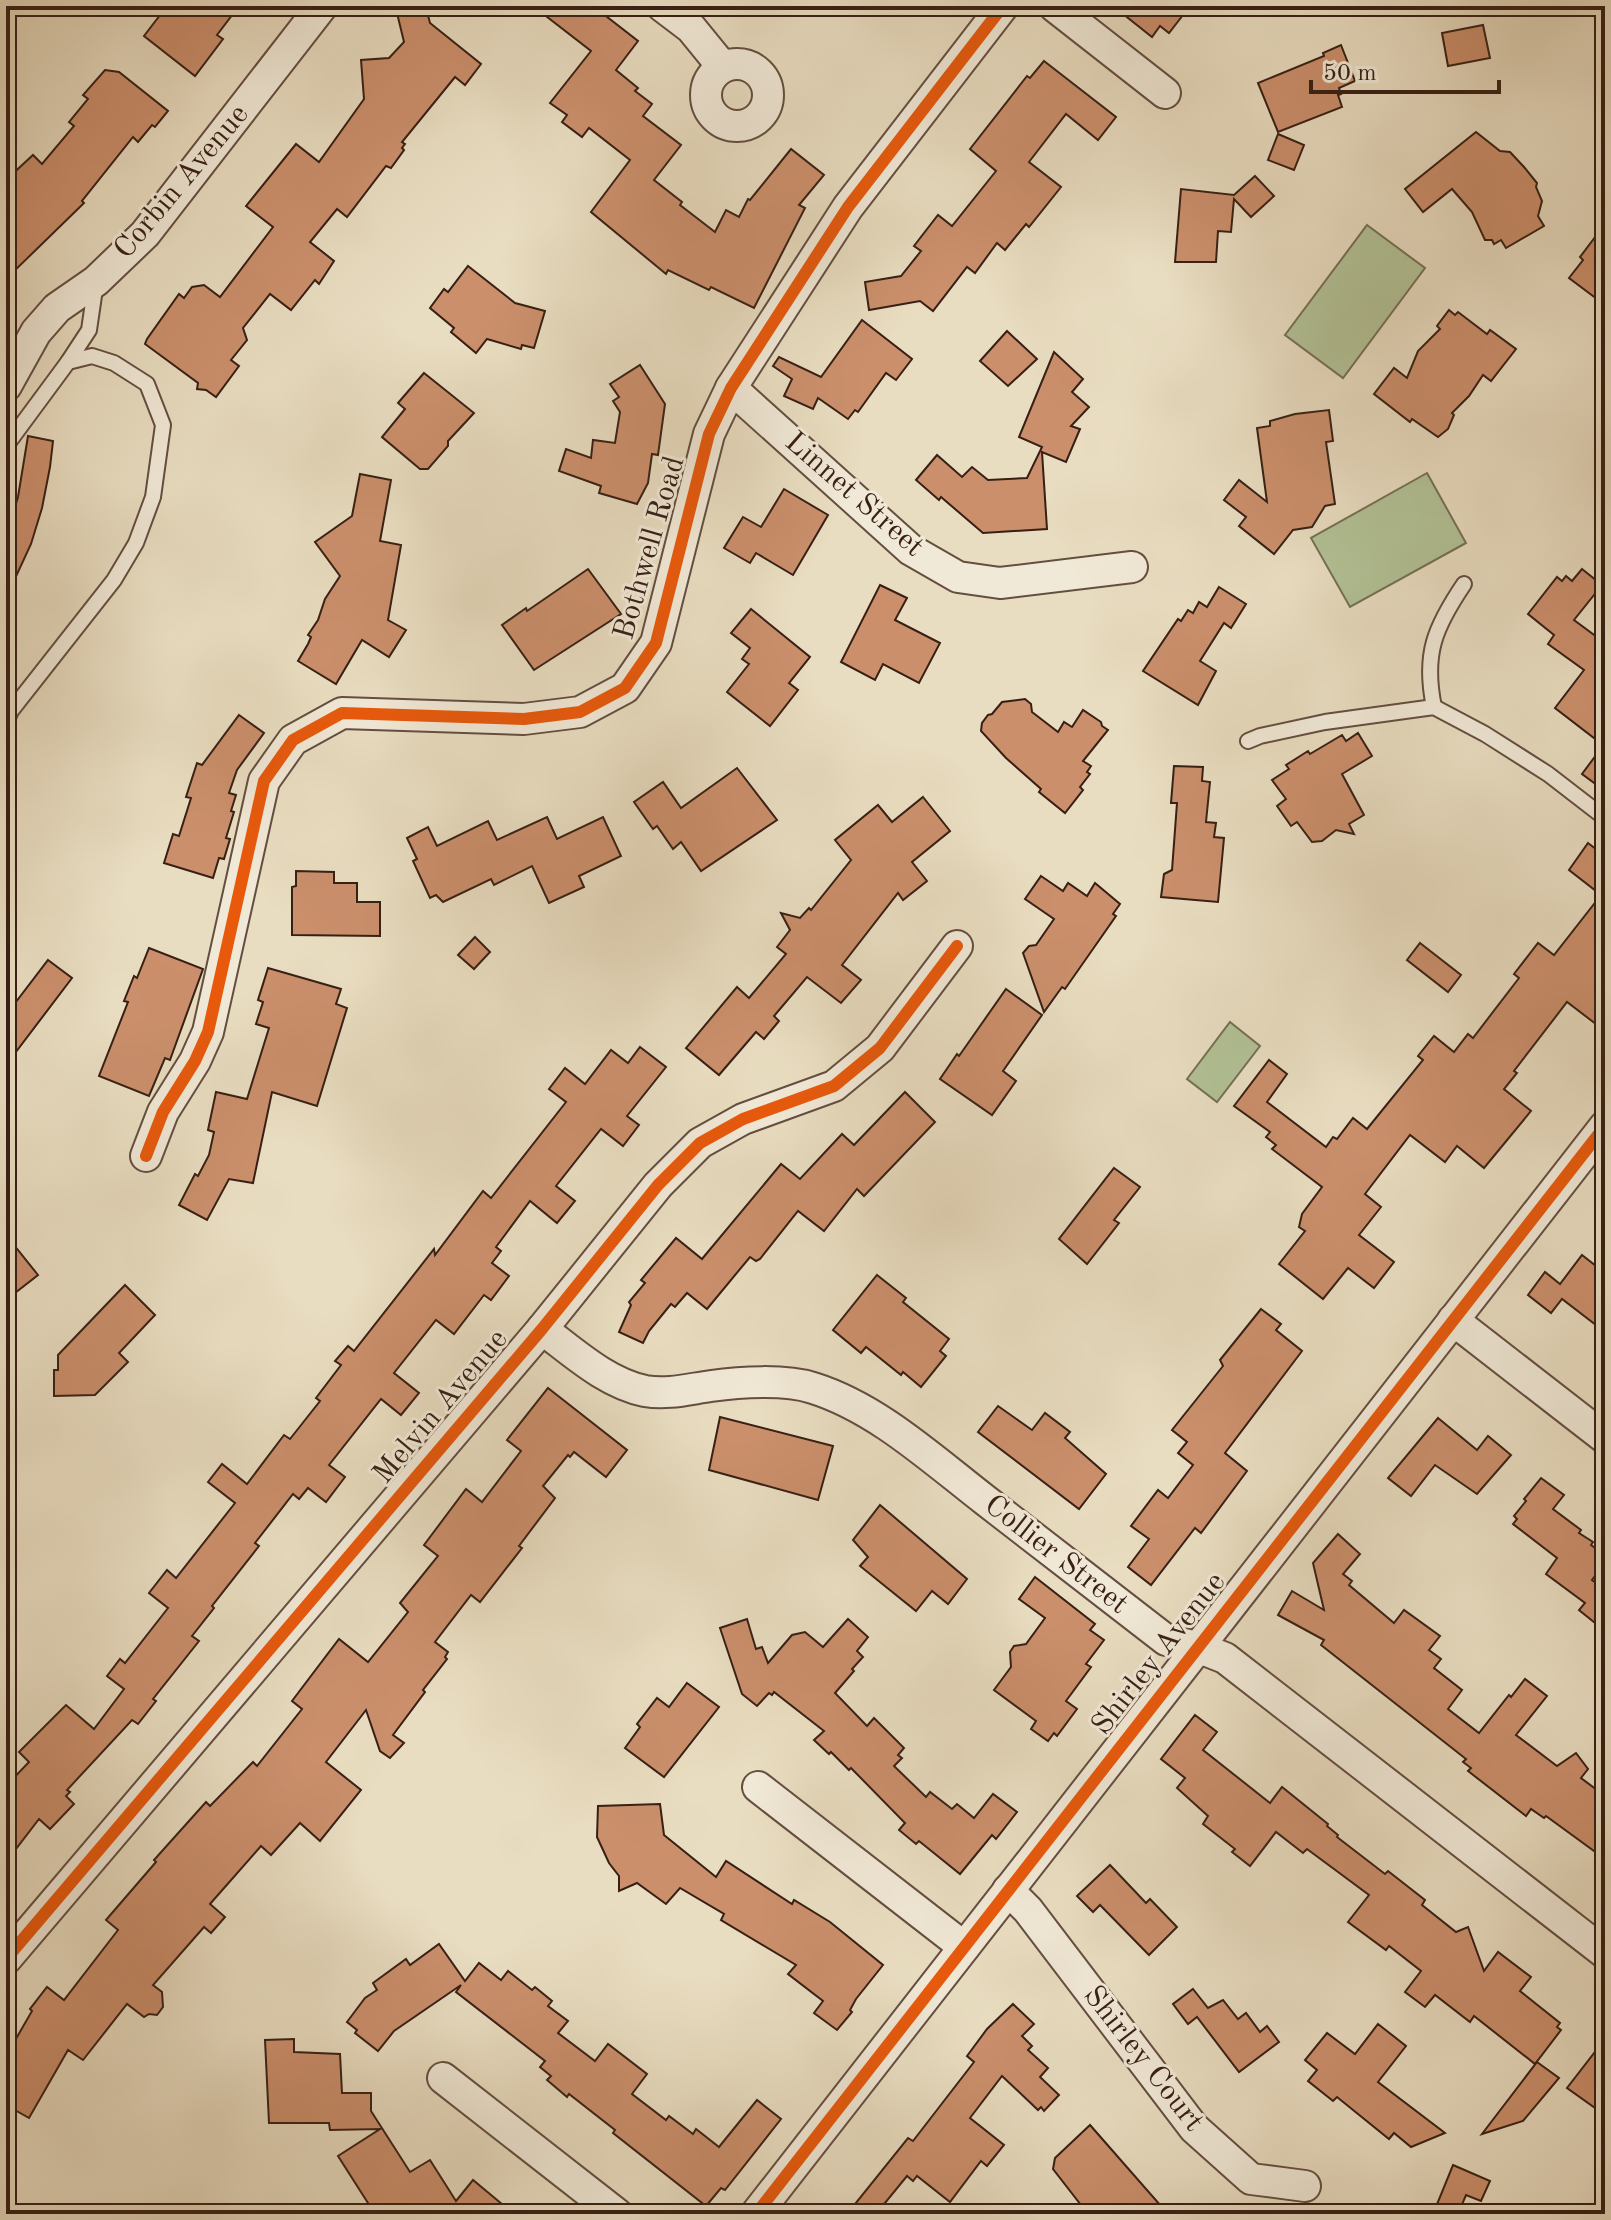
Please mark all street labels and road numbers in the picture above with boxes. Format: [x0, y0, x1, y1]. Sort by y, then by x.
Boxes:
street label: Corbin Avenue [109, 99, 255, 265]
street label: Linnet Street [779, 427, 929, 563]
street label: Bothwell Road [609, 453, 691, 643]
street label: Melvin Avenue [368, 1324, 514, 1490]
street label: Collier Street [978, 1490, 1134, 1620]
street label: Shirley Avenue [1087, 1567, 1231, 1741]
street label: Shirley Court [1077, 1981, 1209, 2137]

